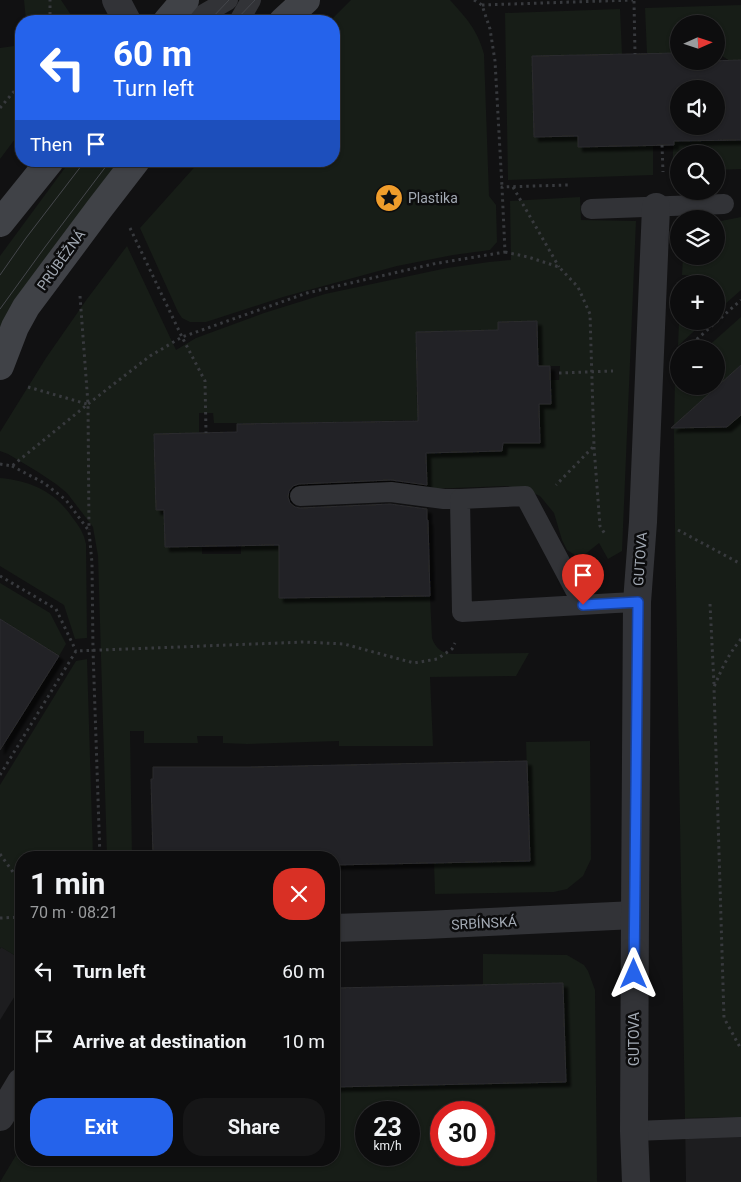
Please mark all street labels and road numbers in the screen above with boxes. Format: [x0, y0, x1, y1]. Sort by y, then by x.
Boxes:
street label: PRŮBĚŽNÁ [33, 226, 88, 293]
street label: GUTOVA [630, 532, 650, 586]
street label: SRBÍNSKÁ [451, 912, 517, 933]
street label: GUTOVA [626, 1012, 642, 1066]

